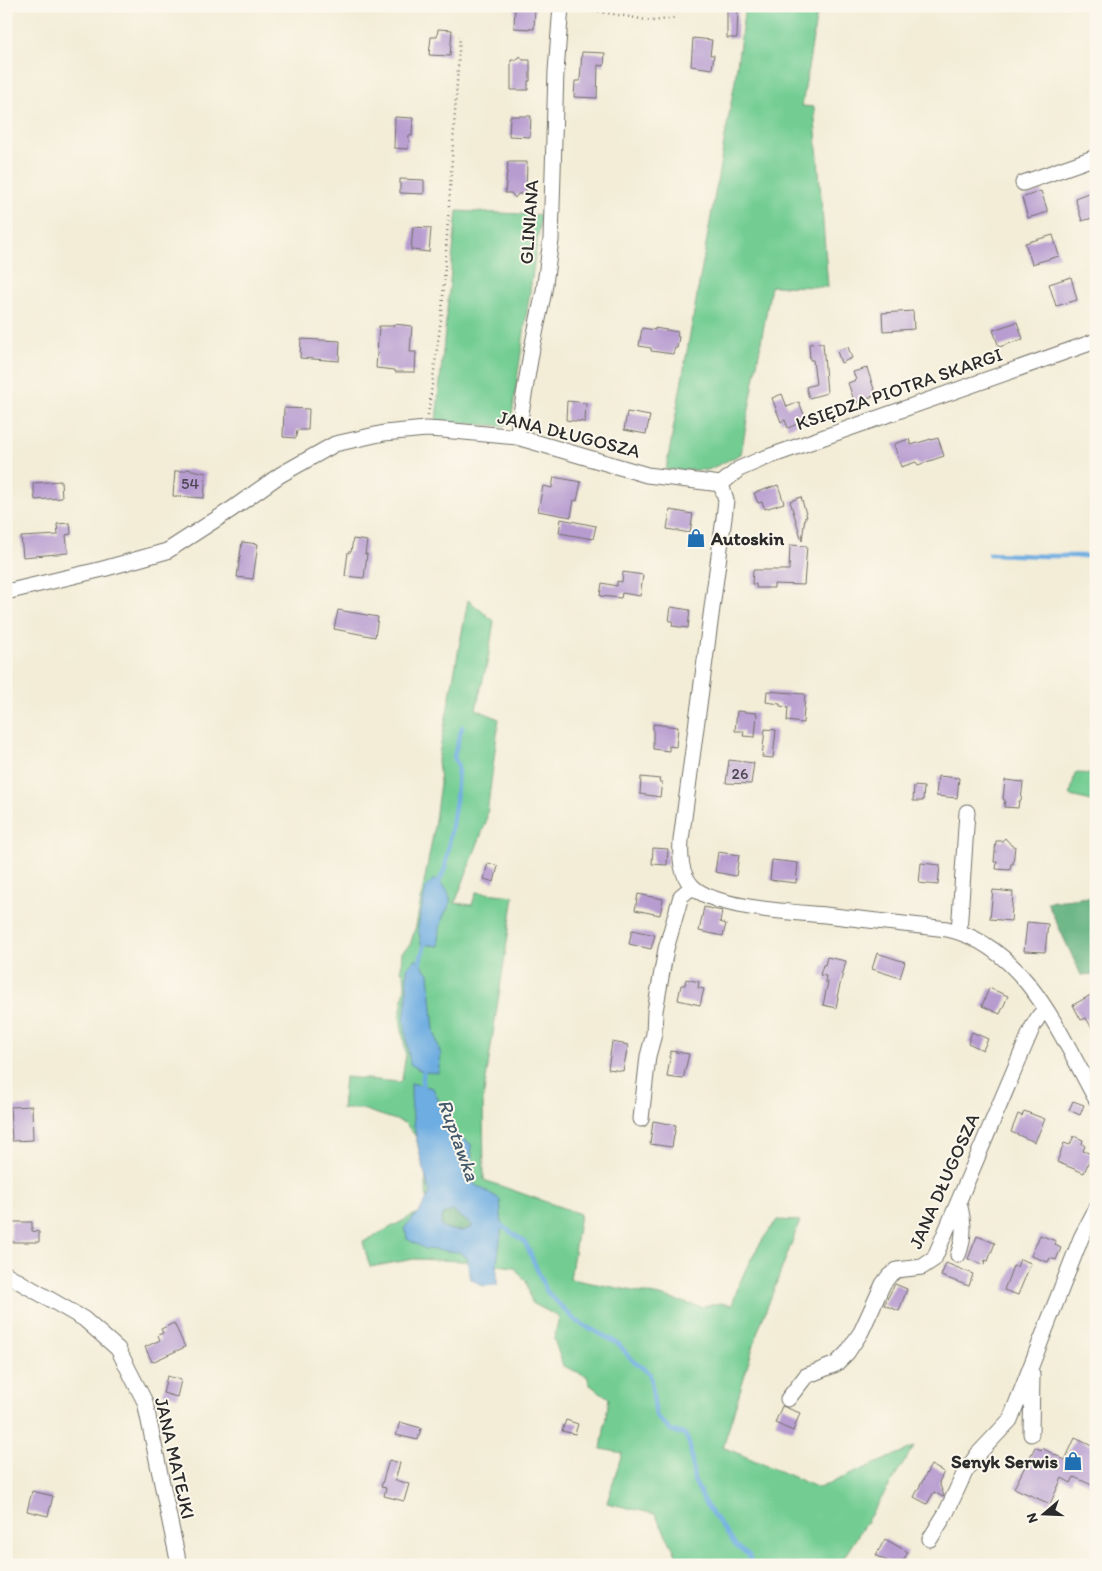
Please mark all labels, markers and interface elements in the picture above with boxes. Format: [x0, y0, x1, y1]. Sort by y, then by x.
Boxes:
street label: GLINIANA [515, 179, 543, 265]
street label: KSIĘDZA PIOTRA SKARGI [793, 343, 1005, 435]
street label: JANA DŁUGOSZA [495, 405, 643, 463]
house number: 54 [181, 474, 199, 493]
shop icon: Autoskin [685, 527, 707, 549]
place label: Autoskin [710, 527, 784, 550]
house number: 26 [732, 764, 748, 783]
water label: Ruptawka [433, 1096, 485, 1185]
street label: JANA DŁUGOSZA [904, 1110, 984, 1252]
street label: JANA MATEJKI [150, 1395, 200, 1521]
place label: Senyk Serwis [951, 1450, 1058, 1473]
shop icon: Senyk Serwis [1062, 1450, 1084, 1472]
north arrow [1020, 1488, 1070, 1538]
text: N [1023, 1511, 1042, 1525]

